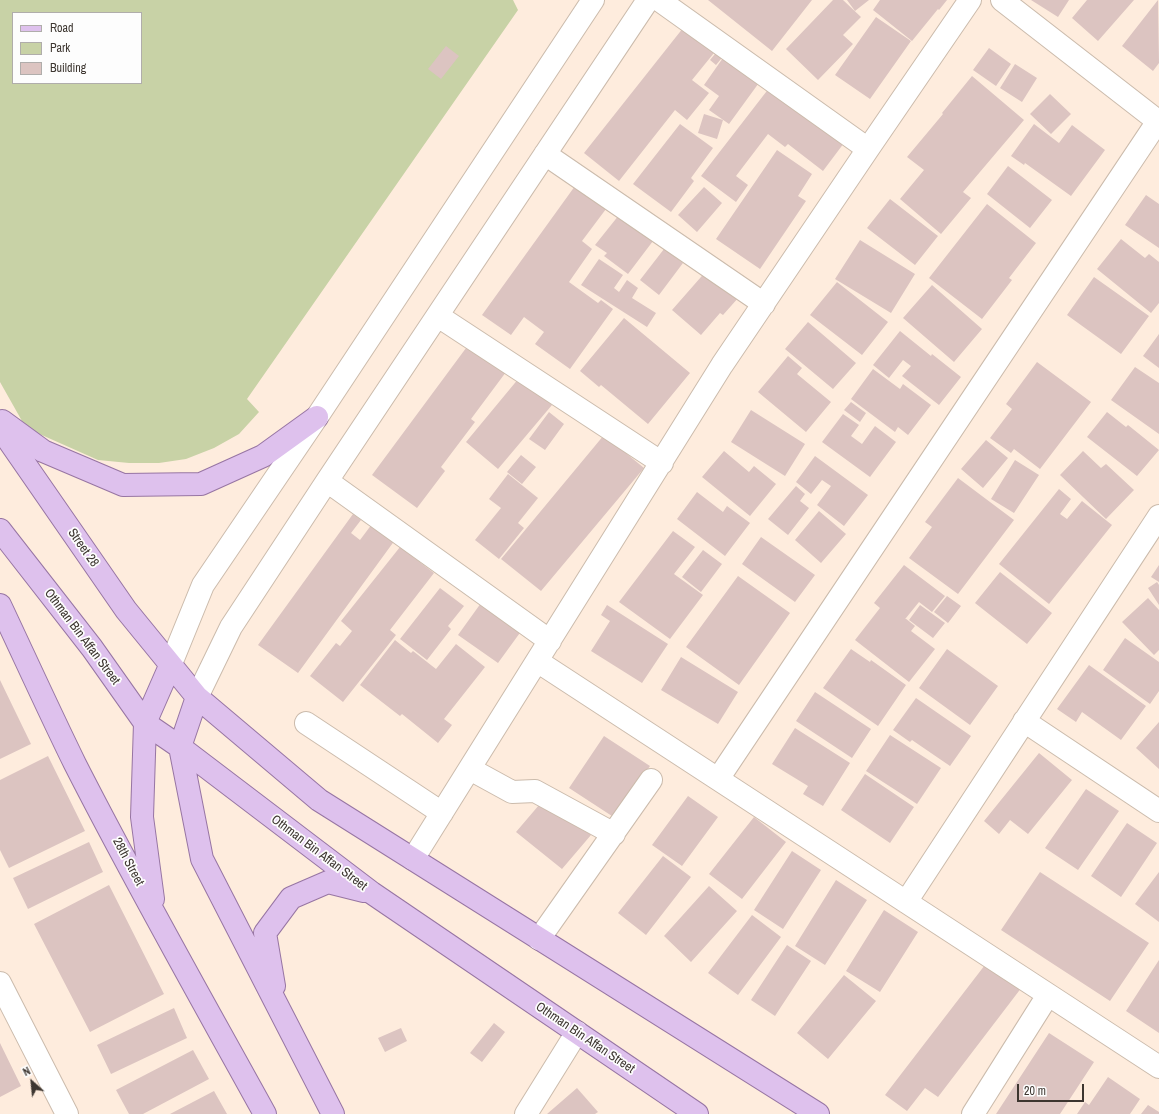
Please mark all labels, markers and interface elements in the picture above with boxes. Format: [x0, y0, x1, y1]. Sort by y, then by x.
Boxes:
legend [12, 12, 142, 84]
text: Road [50, 20, 74, 36]
text: Park [50, 40, 70, 56]
text: Building [50, 60, 86, 76]
street label: Street 28 [64, 526, 102, 570]
street label: Othman Bin Affan Street [41, 586, 123, 688]
street label: Othman Bin Affan Street [268, 812, 370, 894]
street label: 28th Street [109, 835, 147, 889]
street label: Othman Bin Affan Street [533, 999, 637, 1077]
north arrow [12, 1062, 52, 1102]
text: N [20, 1064, 33, 1079]
scale bar [1019, 1076, 1086, 1102]
text: 20 m [1024, 1083, 1046, 1099]

